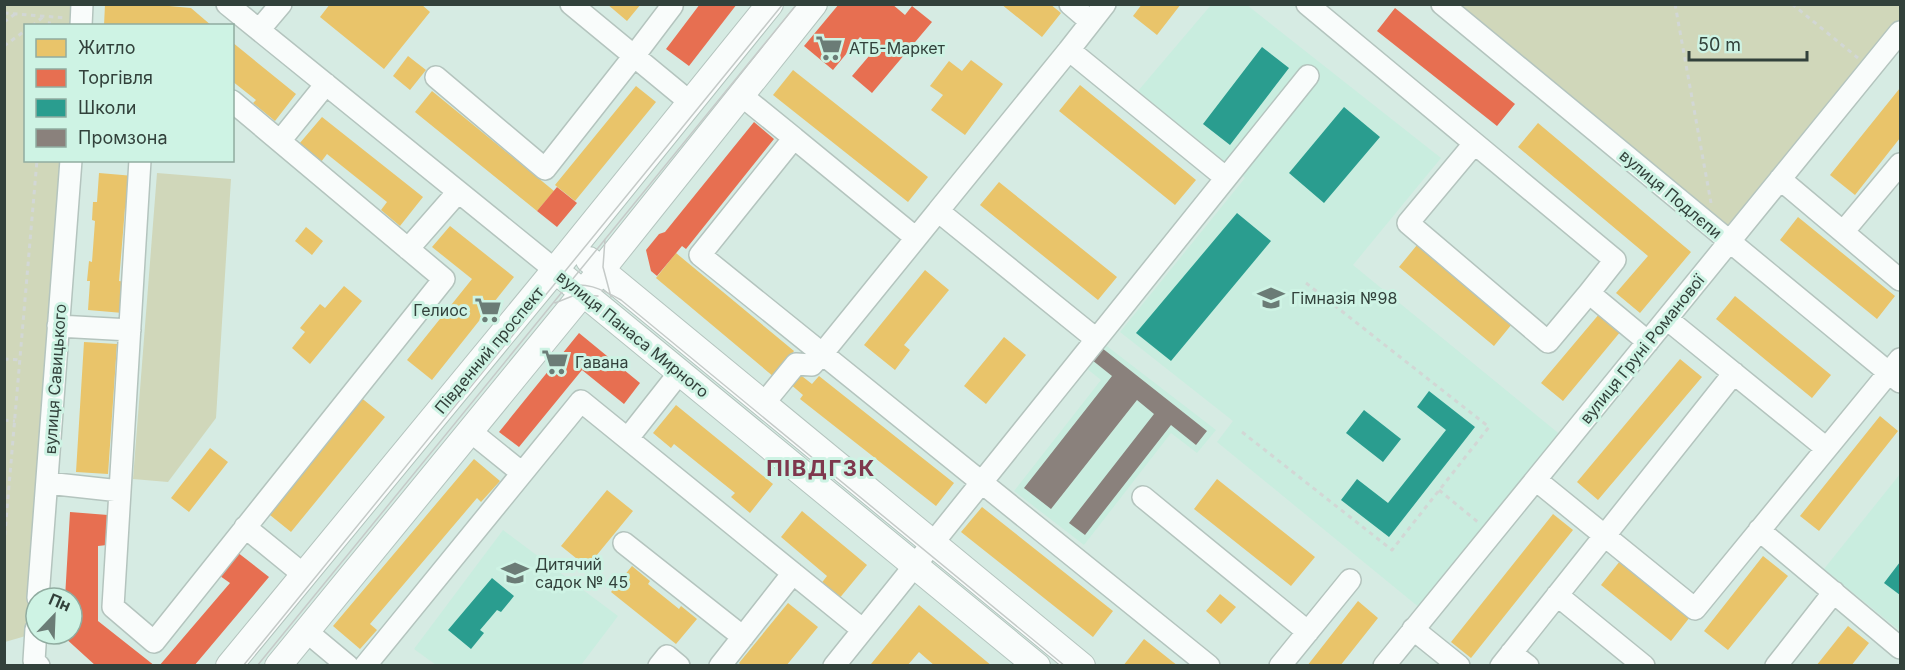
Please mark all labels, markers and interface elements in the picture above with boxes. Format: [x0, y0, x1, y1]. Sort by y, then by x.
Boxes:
legend [24, 24, 234, 162]
scale bar [1689, 24, 1808, 62]
supermarket icon: АТБ-Маркет [814, 33, 844, 63]
text: 50 m [1698, 34, 1741, 55]
text: Житло [78, 37, 135, 58]
place label: АТБ-Маркет [849, 38, 946, 58]
text: Торгівля [78, 67, 153, 88]
text: Школи [78, 97, 136, 118]
text: Промзона [78, 127, 168, 148]
street label: вулиця Подлєпи [1616, 145, 1726, 243]
street label: вулиця Панаса Мирного [553, 266, 713, 402]
street label: вулиця Груні Романової [1576, 270, 1709, 428]
street label: Південний проспект [430, 282, 548, 417]
school or university icon: Гімназія №98 [1256, 283, 1286, 313]
place label: Гімназія №98 [1291, 288, 1397, 308]
supermarket icon: Гелиос [473, 295, 503, 325]
place label: Гелиос [413, 300, 468, 320]
street label: вулиця Савицького [40, 303, 70, 455]
supermarket icon: Гавана [540, 347, 570, 377]
place label: Гавана [575, 352, 629, 372]
district label: ПІВДГЗК [766, 455, 876, 481]
place label: Дитячий садок № 45 [535, 554, 628, 592]
school or university icon: Дитячий садок № 45 [500, 558, 530, 588]
north arrow [24, 586, 84, 646]
text: Пн [46, 589, 74, 616]

